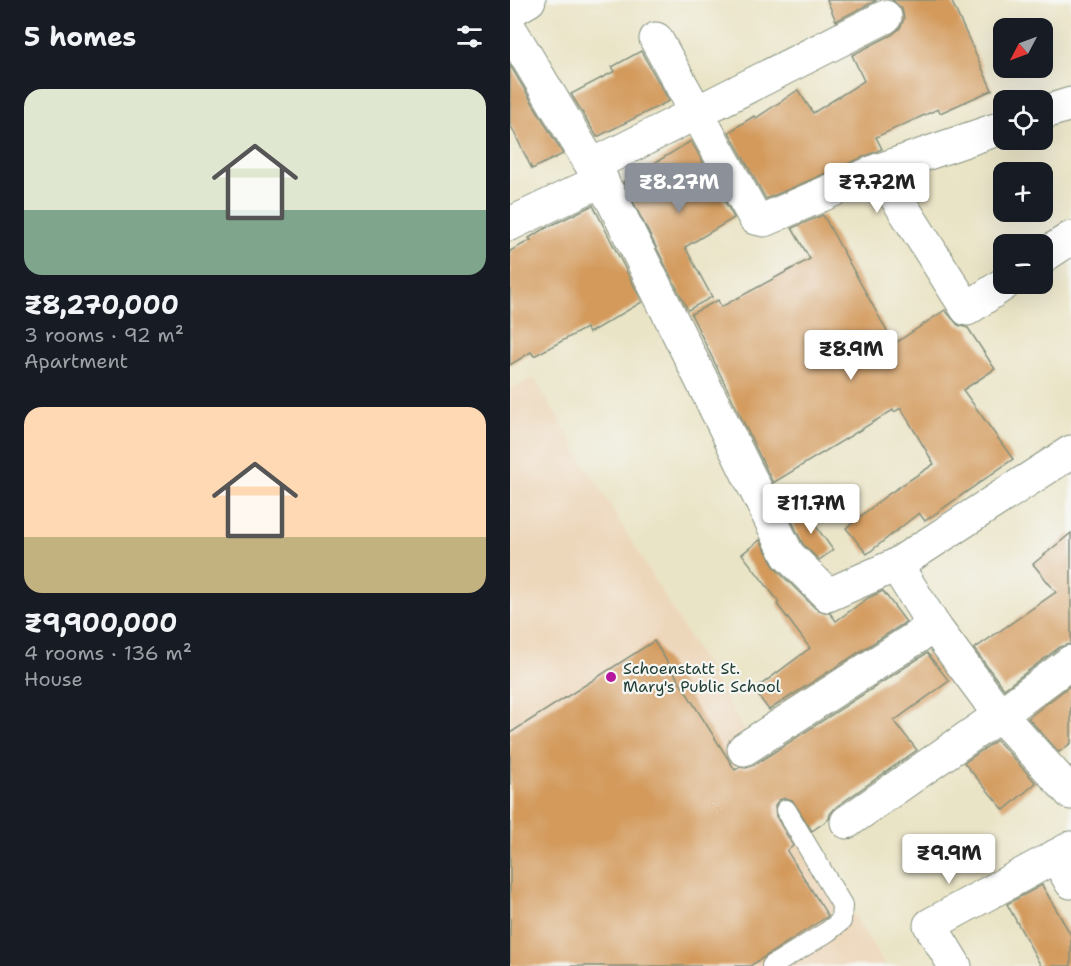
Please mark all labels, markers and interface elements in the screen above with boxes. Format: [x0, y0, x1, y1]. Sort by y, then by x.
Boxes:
north arrow [993, 18, 1053, 78]
map controls [993, 18, 1053, 294]
text: 5 homes [24, 19, 136, 54]
icon: filters [453, 20, 486, 53]
button: locate [993, 90, 1053, 150]
icon: home [201, 128, 309, 236]
button: + [993, 162, 1053, 222]
pin: ₹8.27M [630, 163, 728, 214]
pin: ₹7.72M [828, 163, 926, 214]
text: ₹8.27M [639, 169, 719, 195]
text: ₹7.72M [838, 169, 916, 195]
button: − [993, 234, 1053, 294]
text: ₹8,270,000 [24, 287, 179, 322]
text: 3 rooms · 92 m² [24, 322, 184, 348]
pin: ₹8.9M [809, 330, 893, 381]
text: ₹8.9M [818, 336, 884, 362]
text: Apartment [24, 348, 128, 374]
icon: home [201, 446, 309, 554]
pin: ₹11.7M [762, 484, 860, 535]
text: ₹11.7M [777, 490, 845, 516]
text: ₹9,900,000 [24, 605, 177, 640]
text: 4 rooms · 136 m² [24, 640, 192, 666]
place label: Schoenstatt St. Mary's Public School [623, 658, 781, 697]
text: House [24, 666, 83, 692]
marker: Schoenstatt St. Mary's Public School [604, 670, 618, 684]
pin: ₹9.9M [907, 834, 991, 885]
text: ₹9.9M [916, 840, 982, 866]

